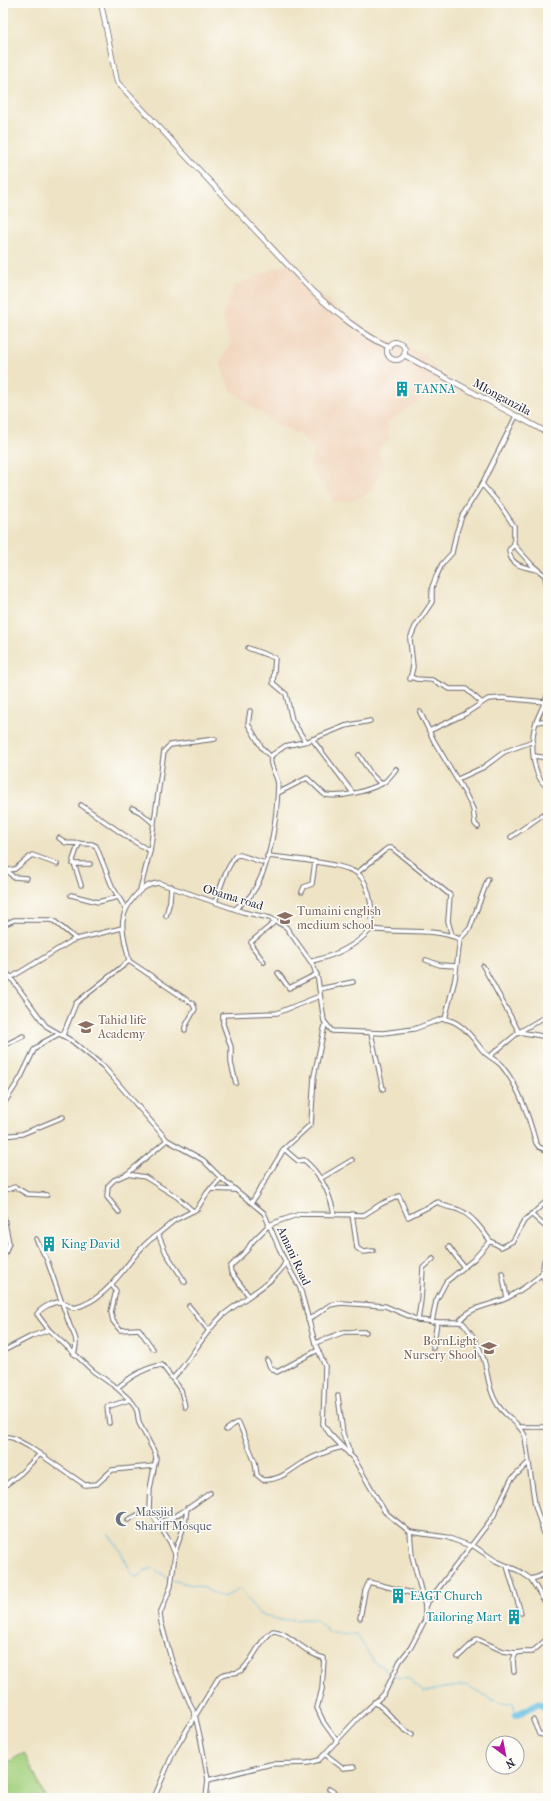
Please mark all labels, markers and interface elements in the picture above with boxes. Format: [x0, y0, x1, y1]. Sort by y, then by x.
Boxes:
street label: Mlonganzila [471, 376, 534, 418]
building icon: TANNA [393, 380, 411, 398]
place label: TANNA [414, 382, 456, 396]
street label: Obama road [201, 881, 265, 913]
place label: Tumaini english medium school [297, 904, 381, 932]
school or university icon: Tumaini english medium school [276, 909, 294, 927]
place label: Tahid life Academy [97, 1013, 147, 1041]
school or university icon: Tahid life Academy [77, 1018, 95, 1036]
street label: Amani Road [274, 1224, 314, 1288]
building icon: King David [40, 1235, 58, 1253]
place label: King David [61, 1237, 120, 1251]
place label: BornLight Nursery Shool [404, 1334, 478, 1362]
school or university icon: BornLight Nursery Shool [480, 1339, 498, 1357]
place label: Massjid Shariff Mosque [135, 1505, 212, 1533]
mosque icon: Massjid Shariff Mosque [114, 1510, 132, 1528]
building icon: EAGT Church [389, 1587, 407, 1605]
place label: EAGT Church [410, 1589, 483, 1603]
building icon: Tailoring Mart [505, 1608, 523, 1626]
place label: Tailoring Mart [426, 1610, 503, 1624]
north arrow [485, 1735, 525, 1775]
text: N [503, 1755, 517, 1771]

